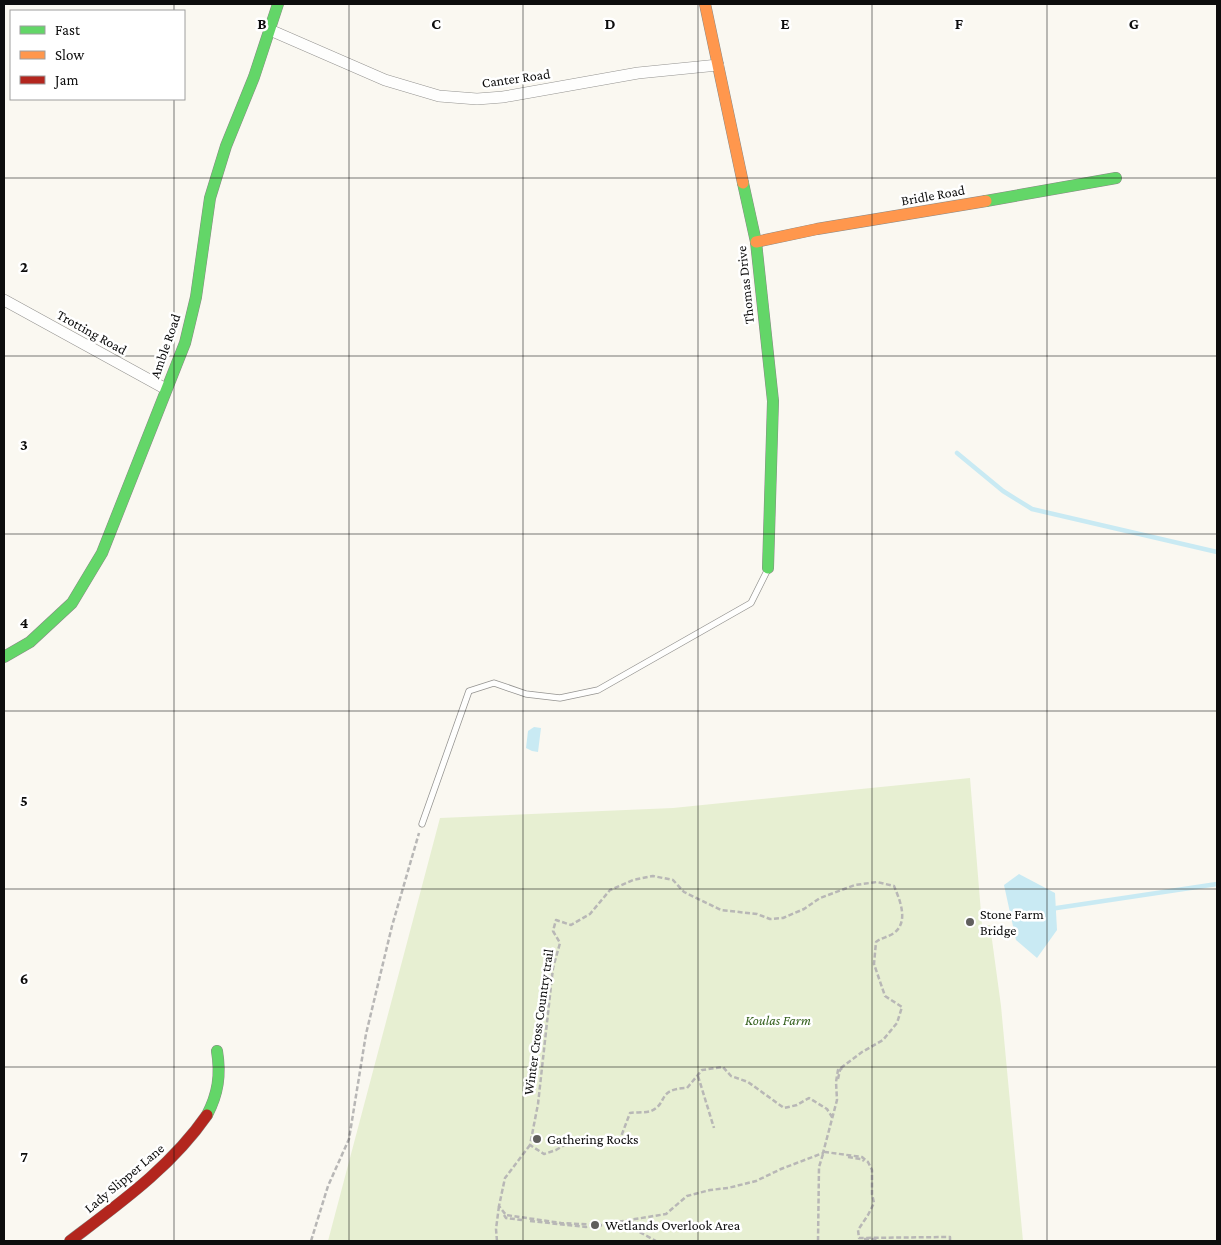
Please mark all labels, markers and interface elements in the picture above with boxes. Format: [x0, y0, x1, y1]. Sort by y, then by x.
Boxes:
legend [10, 10, 185, 100]
text: B [257, 15, 267, 32]
text: C [431, 15, 441, 32]
text: D [604, 15, 616, 32]
text: E [780, 15, 790, 32]
text: F [955, 15, 964, 32]
text: G [1129, 15, 1139, 32]
text: Fast [55, 22, 81, 38]
text: Slow [55, 47, 85, 63]
street label: Canter Road [481, 65, 552, 91]
text: Jam [53, 72, 78, 89]
street label: Bridle Road [900, 181, 967, 208]
street label: Thomas Drive [733, 245, 757, 325]
text: 2 [20, 258, 28, 275]
street label: Trotting Road [54, 306, 130, 358]
street label: Amble Road [146, 311, 184, 380]
text: 3 [20, 436, 28, 453]
text: 4 [20, 614, 29, 631]
text: 5 [20, 792, 28, 809]
place label: Stone Farm Bridge [980, 906, 1044, 938]
marker: Stone Farm Bridge [964, 916, 976, 928]
street label: Winter Cross Country trail [520, 948, 556, 1096]
text: 6 [20, 970, 28, 987]
park label: Koulas Farm [745, 1012, 811, 1028]
place label: Gathering Rocks [547, 1131, 639, 1147]
marker: Gathering Rocks [531, 1133, 543, 1145]
street label: Lady Slipper Lane [81, 1140, 167, 1216]
text: 7 [20, 1148, 28, 1165]
place label: Wetlands Overlook Area [605, 1217, 741, 1233]
marker: Wetlands Overlook Area [589, 1219, 601, 1231]

